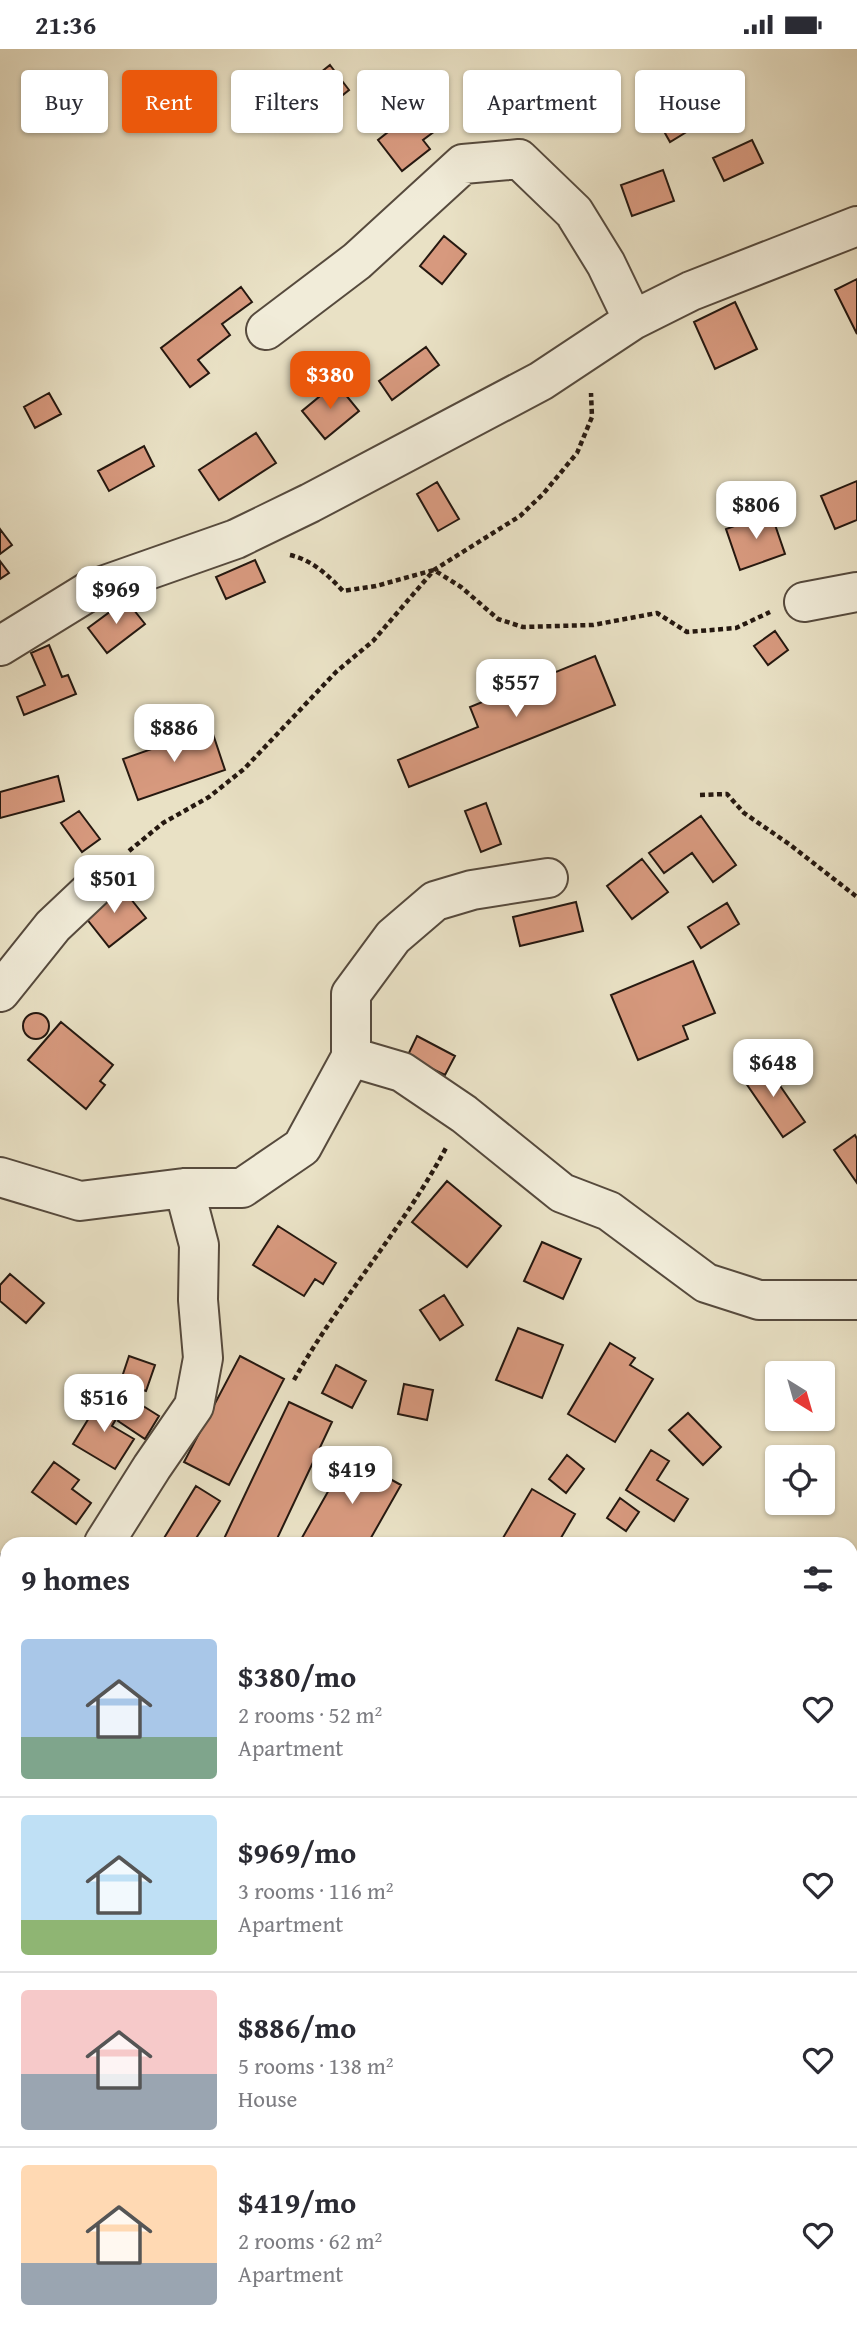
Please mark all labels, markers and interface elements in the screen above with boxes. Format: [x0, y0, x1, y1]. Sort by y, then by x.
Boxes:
text: 21:36 [35, 5, 96, 44]
chip: Buy [21, 70, 108, 133]
chip: Rent [122, 70, 217, 133]
chip: Filters [231, 70, 343, 133]
chip: New [357, 70, 449, 133]
chip: Apartment [463, 70, 621, 133]
chip: House [635, 70, 745, 133]
pin: $380 [289, 351, 371, 411]
text: $380 [306, 357, 354, 390]
pin: $806 [715, 482, 797, 541]
text: $806 [732, 487, 780, 520]
pin: $969 [75, 567, 157, 626]
text: $969 [92, 572, 140, 605]
pin: $557 [475, 659, 557, 719]
text: $557 [492, 665, 540, 698]
pin: $886 [133, 705, 215, 764]
text: $886 [150, 710, 198, 743]
pin: $501 [73, 855, 155, 915]
text: $501 [90, 861, 138, 894]
pin: $648 [732, 1039, 814, 1099]
text: $648 [749, 1045, 797, 1078]
north arrow [765, 1361, 835, 1431]
map controls [765, 1361, 835, 1515]
pin: $516 [63, 1375, 145, 1434]
text: $516 [80, 1380, 128, 1413]
button: locate [765, 1445, 835, 1515]
pin: $419 [311, 1447, 393, 1506]
text: $419 [328, 1452, 376, 1485]
text: 9 homes [21, 1557, 130, 1601]
icon: filters [799, 1560, 837, 1598]
text: $380/mo [238, 1654, 356, 1698]
icon: home [77, 1667, 161, 1751]
icon: heart [799, 1690, 837, 1728]
text: 2 rooms · 52 m² [238, 1698, 382, 1731]
text: Apartment [238, 1731, 343, 1764]
text: $969/mo [238, 1830, 356, 1874]
icon: home [77, 1843, 161, 1927]
icon: heart [799, 1866, 837, 1904]
text: 3 rooms · 116 m² [238, 1874, 393, 1907]
text: Apartment [238, 1907, 343, 1940]
text: $886/mo [238, 2005, 356, 2049]
icon: home [77, 2018, 161, 2102]
icon: heart [799, 2041, 837, 2079]
text: 5 rooms · 138 m² [238, 2049, 393, 2082]
text: House [238, 2082, 297, 2115]
text: $419/mo [238, 2180, 356, 2224]
icon: home [77, 2193, 161, 2277]
icon: heart [799, 2216, 837, 2254]
text: 2 rooms · 62 m² [238, 2224, 382, 2257]
text: Apartment [238, 2257, 343, 2290]

